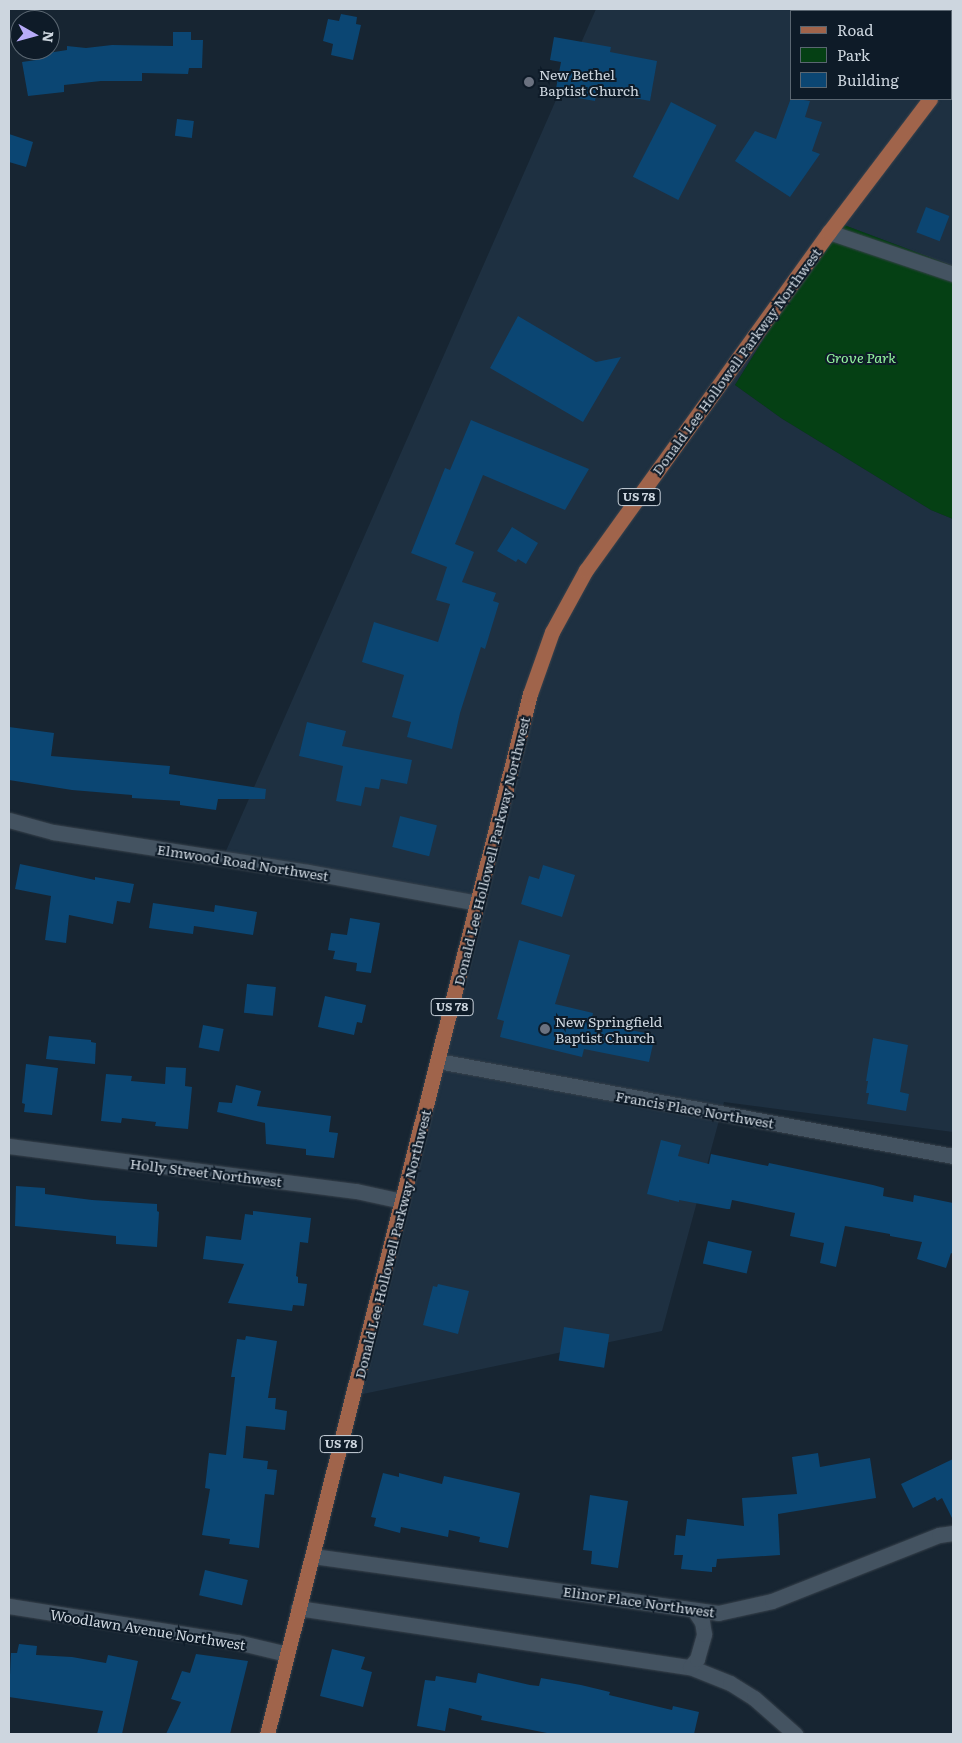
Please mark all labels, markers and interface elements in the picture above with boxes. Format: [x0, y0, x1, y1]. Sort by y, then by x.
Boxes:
north arrow [10, 10, 60, 60]
legend [790, 10, 952, 100]
text: Road [837, 18, 873, 41]
text: N [38, 30, 60, 44]
text: Park [837, 43, 870, 66]
place label: New Bethel Baptist Church [539, 66, 639, 98]
text: Building [837, 68, 899, 91]
marker: New Bethel Baptist Church [523, 76, 535, 88]
street label: Donald Lee Hollowell Parkway Northwest [648, 244, 824, 478]
park label: Grove Park [826, 349, 896, 365]
road number: US 78 [616, 488, 662, 507]
street label: Donald Lee Hollowell Parkway Northwest [449, 715, 533, 987]
street label: Elmwood Road Northwest [156, 840, 330, 884]
road number: US 78 [430, 998, 474, 1016]
place label: New Springfield Baptist Church [555, 1013, 662, 1046]
marker: New Springfield Baptist Church [539, 1023, 551, 1035]
street label: Francis Place Northwest [614, 1087, 776, 1131]
street label: Donald Lee Hollowell Parkway Northwest [350, 1108, 434, 1380]
street label: Holly Street Northwest [129, 1154, 283, 1190]
road number: US 78 [318, 1435, 364, 1454]
street label: Elinor Place Northwest [562, 1582, 716, 1620]
street label: Woodlawn Avenue Northwest [49, 1605, 247, 1653]

